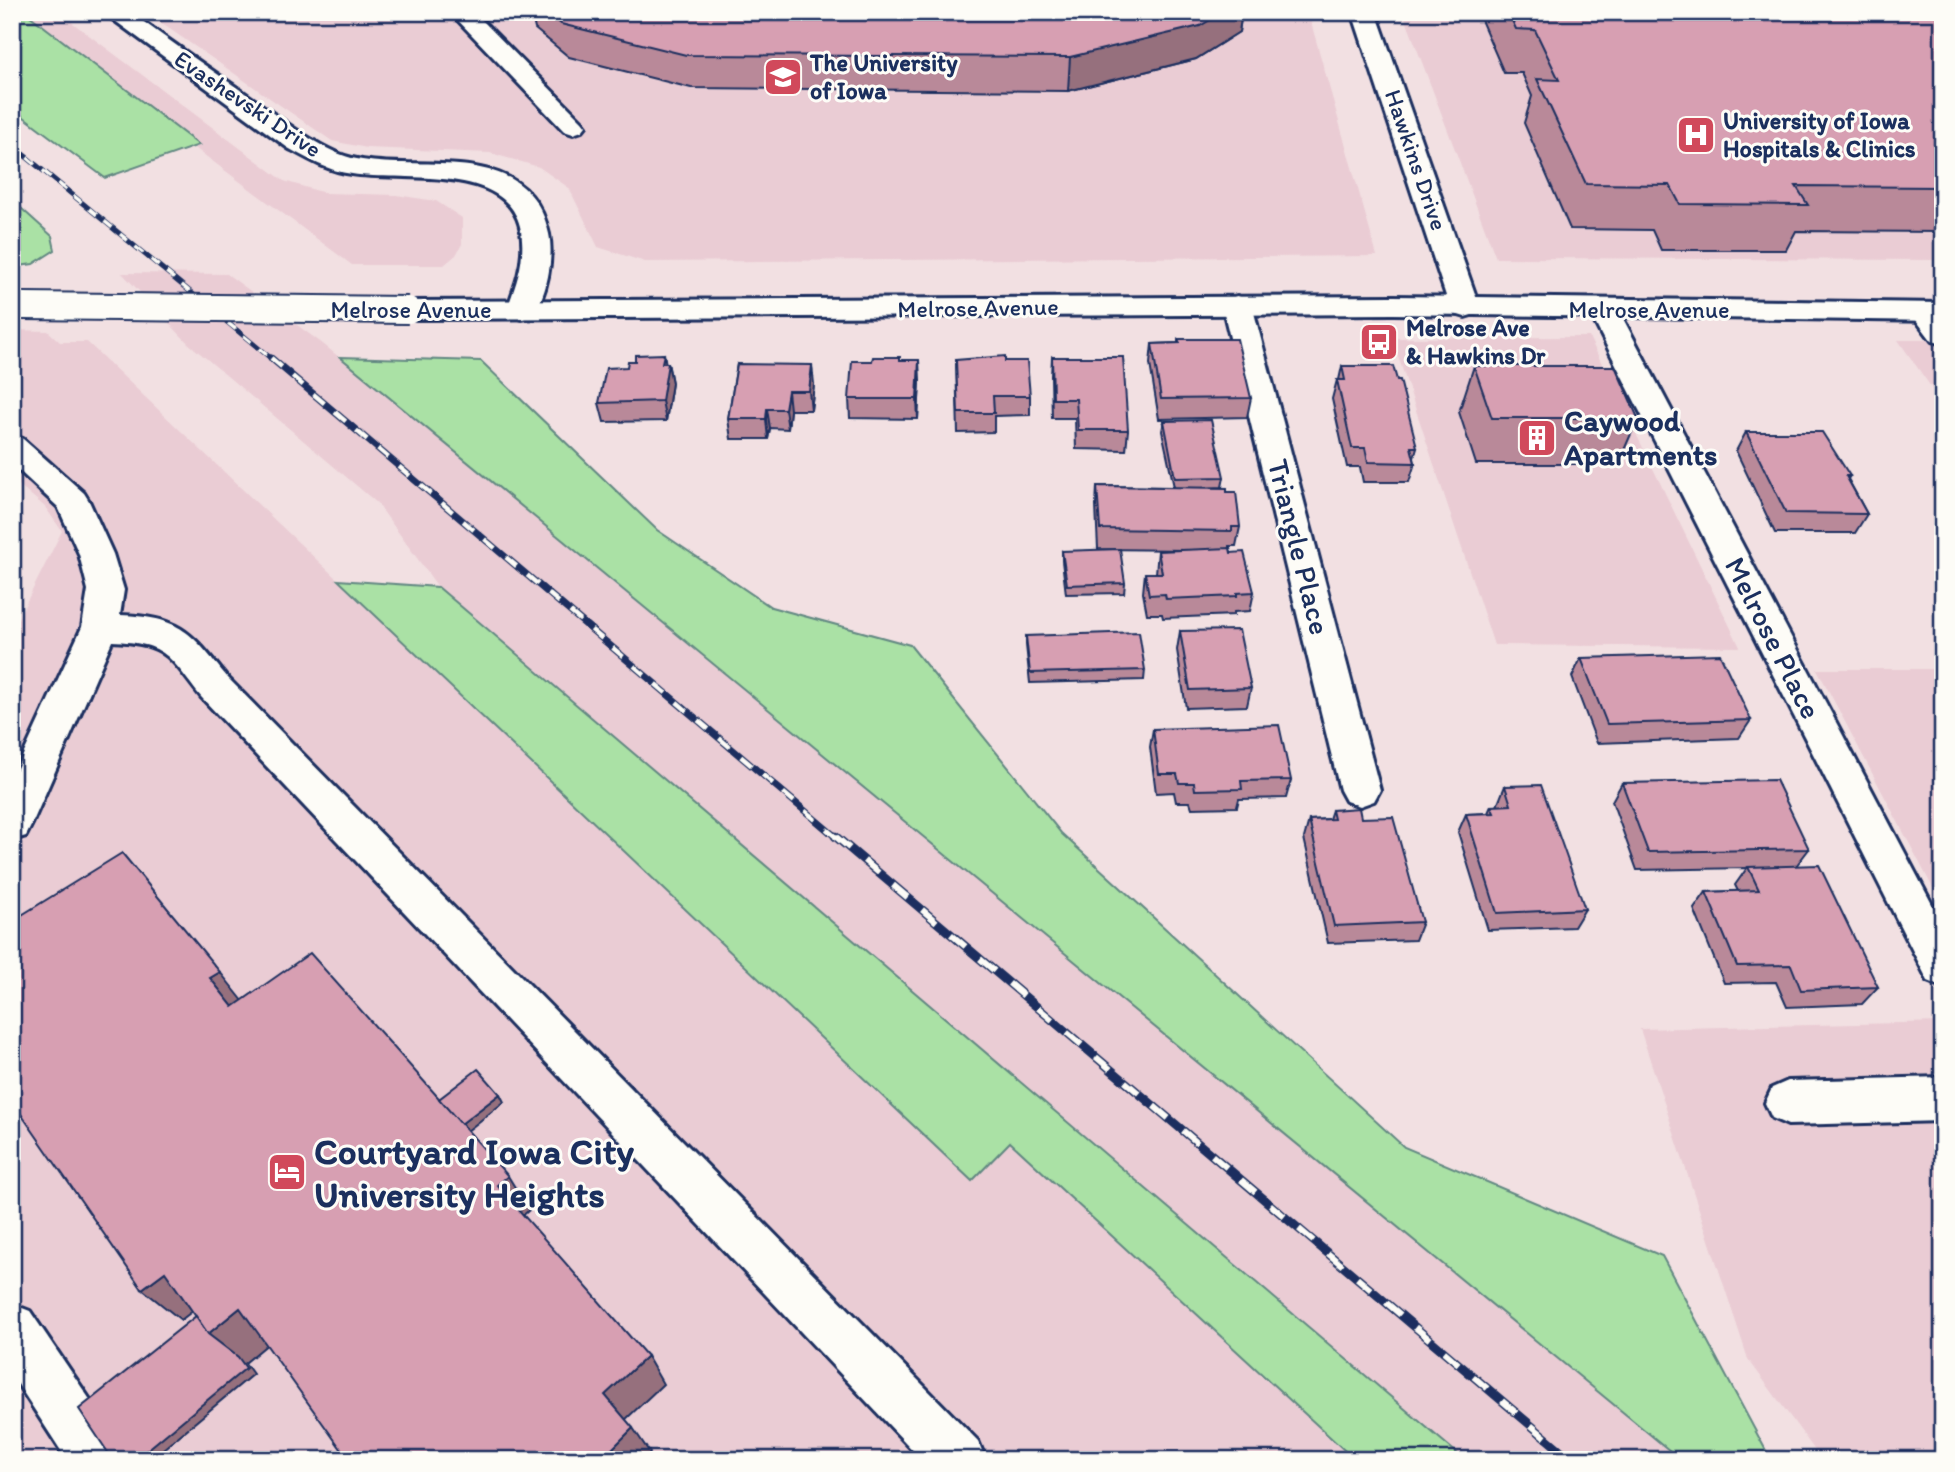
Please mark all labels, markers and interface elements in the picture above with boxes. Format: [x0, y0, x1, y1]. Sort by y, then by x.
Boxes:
street label: Evashevski Drive [169, 44, 327, 163]
place label: The University of Iowa [809, 48, 958, 105]
school or university icon: The University of Iowa [762, 56, 804, 98]
street label: Hawkins Drive [1379, 86, 1454, 234]
place label: University of Iowa Hospitals & Clinics [1723, 106, 1916, 164]
hospital icon: University of Iowa Hospitals & Clinics [1675, 114, 1717, 156]
street label: Melrose Avenue [897, 292, 1059, 323]
street label: Melrose Avenue [330, 295, 492, 324]
street label: Melrose Avenue [1568, 295, 1730, 324]
place label: Melrose Ave & Hawkins Dr [1406, 313, 1546, 370]
bus stop icon: Melrose Ave & Hawkins Dr [1358, 321, 1400, 363]
place label: Caywood Apartments [1563, 402, 1717, 473]
building icon: Caywood Apartments [1516, 417, 1558, 459]
street label: Triangle Place [1260, 455, 1339, 639]
street label: Melrose Place [1717, 551, 1830, 725]
place label: Courtyard Iowa City University Heights [314, 1129, 635, 1216]
hotel icon: Courtyard Iowa City University Heights [266, 1151, 308, 1193]

